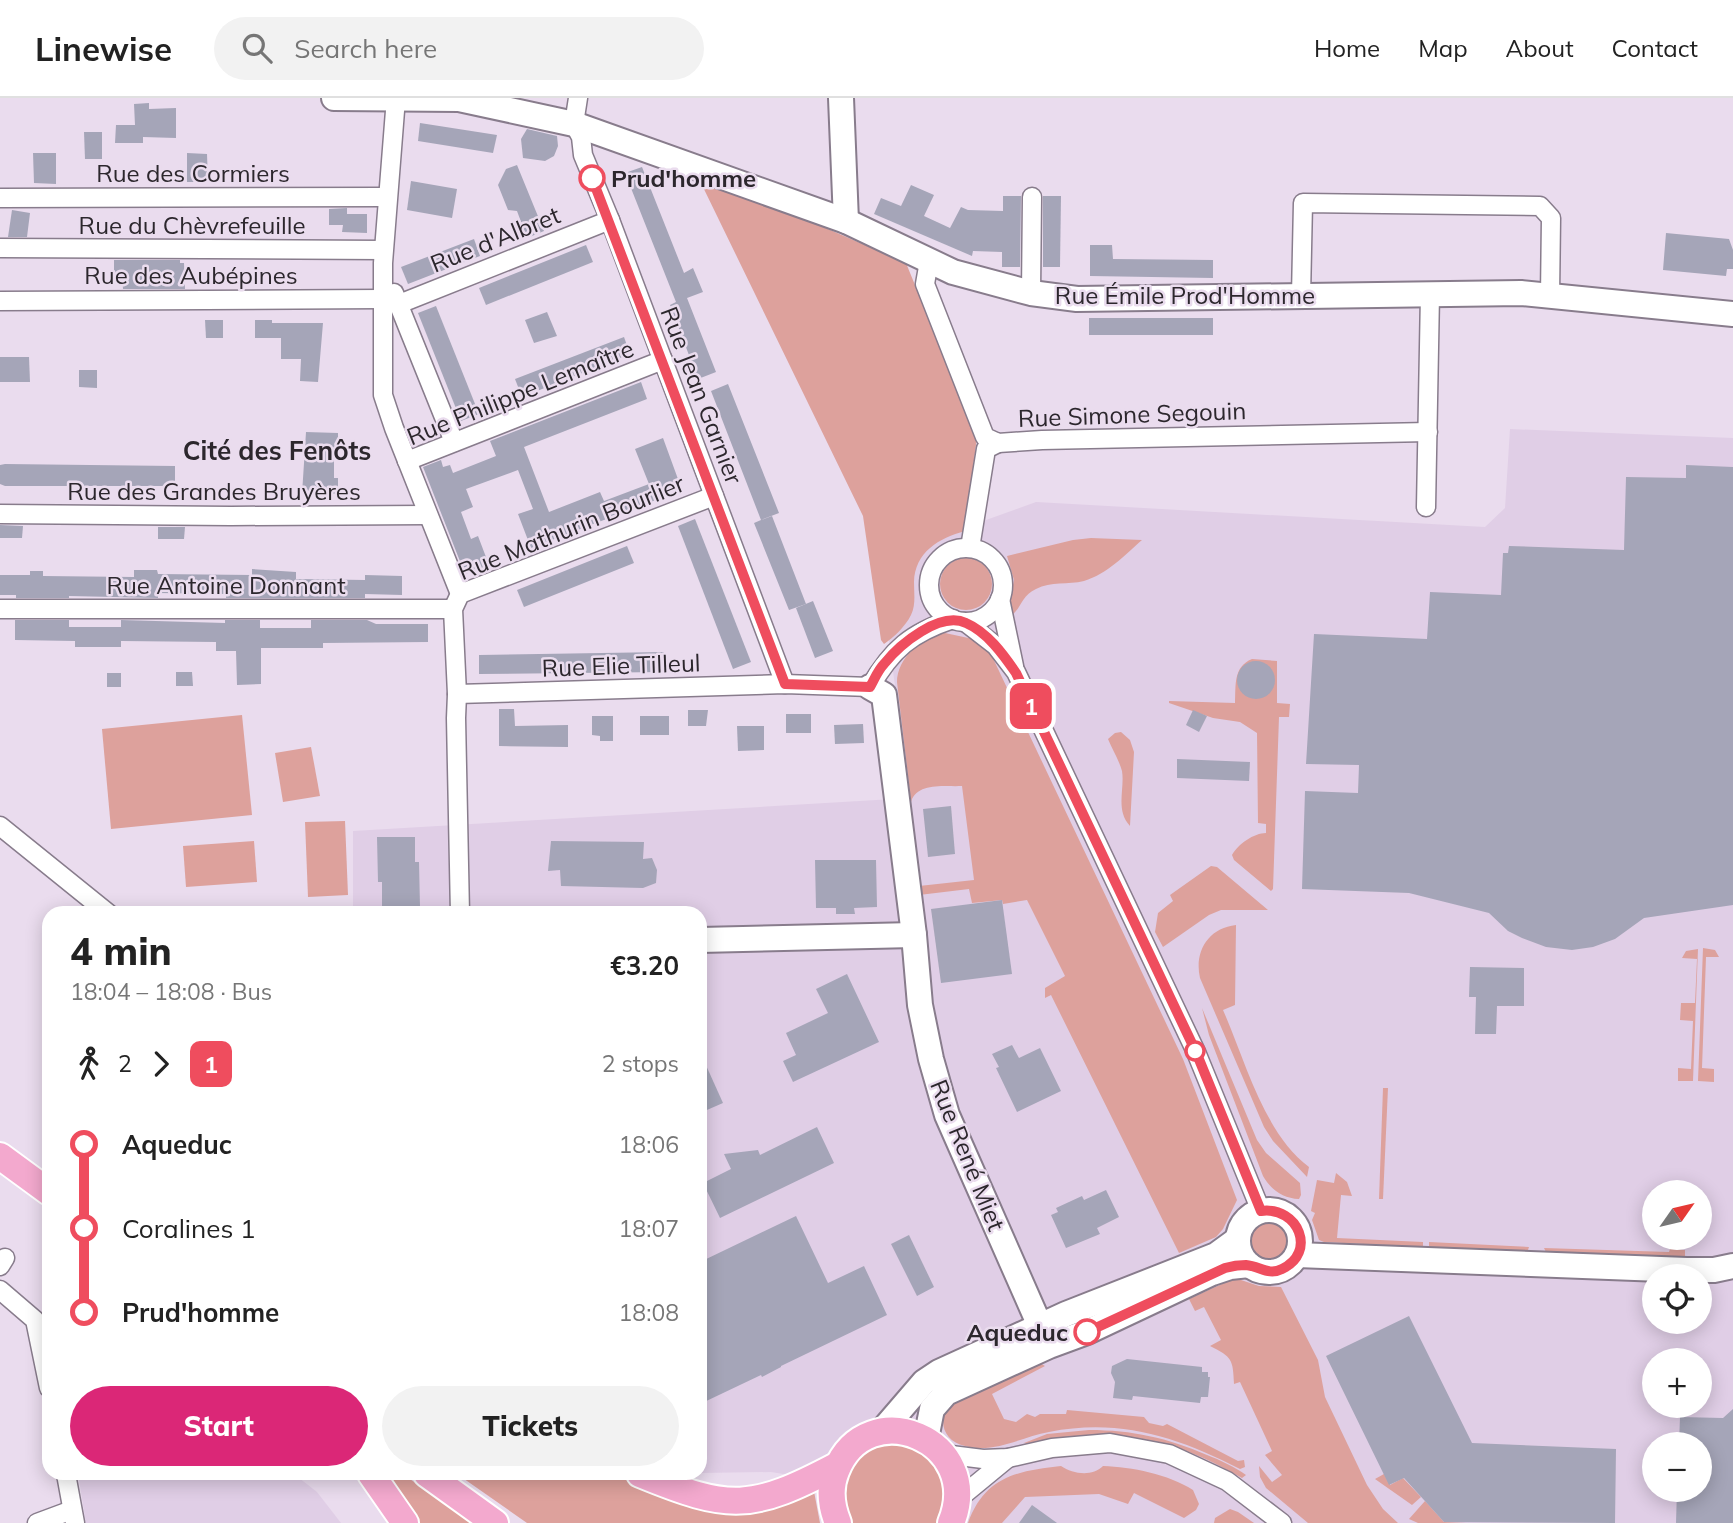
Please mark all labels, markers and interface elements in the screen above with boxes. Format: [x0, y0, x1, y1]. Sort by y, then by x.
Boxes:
search box [214, 17, 704, 80]
text: Linewise [35, 28, 172, 69]
icon: search [238, 29, 276, 67]
text: Search here [294, 32, 437, 65]
text: Home [1314, 33, 1380, 63]
text: Map [1418, 33, 1468, 63]
text: About [1506, 33, 1574, 63]
text: Contact [1612, 33, 1698, 63]
street label: Rue des Cormiers [96, 158, 290, 188]
place label: Prud'homme [611, 163, 756, 193]
marker: Prud'homme [579, 165, 605, 191]
street label: Rue d'Albret [426, 199, 564, 279]
street label: Rue du Chèvrefeuille [79, 210, 305, 240]
street label: Rue des Aubépines [84, 260, 298, 290]
street label: Rue Émile Prod'Homme [1055, 280, 1315, 310]
street label: Rue Jean Garnier [654, 302, 750, 488]
street label: Rue Philippe Lemaître [402, 333, 638, 451]
street label: Rue Simone Segouin [1017, 395, 1247, 433]
district label: Cité des Fenôts [183, 434, 371, 467]
street label: Rue Mathurin Bourlier [453, 468, 689, 586]
street label: Rue des Grandes Bruyères [67, 476, 361, 506]
street label: Rue Antoine Donnant [106, 570, 346, 600]
street label: Rue Elie Tilleul [541, 647, 701, 683]
line badge: 1 [1008, 683, 1054, 729]
text: 1 [1024, 691, 1038, 721]
text: 4 min [70, 927, 172, 975]
text: €3.20 [610, 949, 679, 982]
text: 18:04 – 18:08 · Bus [70, 977, 272, 1006]
unlabelled marker [1185, 1041, 1205, 1061]
icon: walk [70, 1045, 108, 1083]
icon: forward [142, 1045, 180, 1083]
text: 2 [118, 1049, 132, 1078]
text: 1 [204, 1049, 218, 1079]
text: 2 stops [602, 1049, 679, 1078]
street label: Rue René Miet [924, 1075, 1012, 1235]
text: Aqueduc [122, 1128, 232, 1161]
text: 18:06 [619, 1130, 679, 1159]
north arrow [1642, 1180, 1712, 1250]
map controls [1642, 1180, 1712, 1502]
text: Coralines 1 [122, 1212, 256, 1245]
text: 18:07 [619, 1214, 679, 1243]
button: locate [1642, 1264, 1712, 1334]
text: Prud'homme [122, 1296, 279, 1329]
text: 18:08 [619, 1298, 679, 1327]
place label: Aqueduc [967, 1317, 1068, 1347]
marker: Aqueduc [1074, 1319, 1100, 1345]
button: + [1642, 1348, 1712, 1418]
button: Start [70, 1386, 368, 1466]
button: Tickets [382, 1386, 679, 1466]
button: − [1642, 1432, 1712, 1502]

